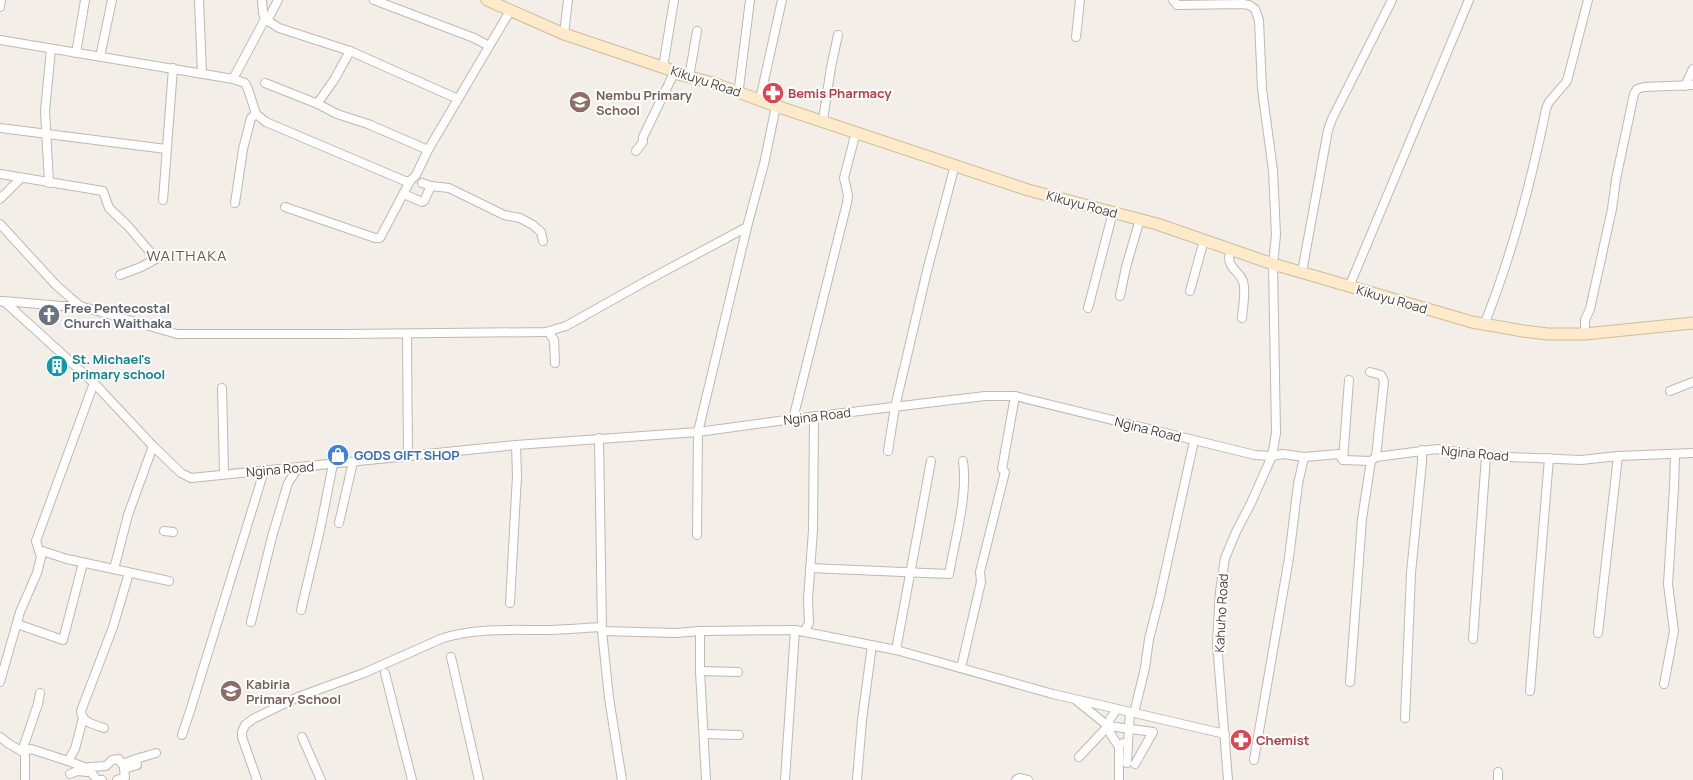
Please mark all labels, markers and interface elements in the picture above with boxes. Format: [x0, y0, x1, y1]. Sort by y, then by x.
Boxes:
street label: Kikuyu Road [669, 61, 743, 101]
pharmacy icon: Bemis Pharmacy [760, 80, 786, 106]
place label: Bemis Pharmacy [788, 84, 892, 102]
place label: Nembu Primary School [596, 86, 693, 119]
school or university icon: Nembu Primary School [567, 89, 593, 115]
street label: Kikuyu Road [1044, 186, 1120, 222]
district label: WAITHAKA [146, 245, 228, 266]
street label: Kikuyu Road [1354, 280, 1430, 318]
place label: Free Pentecostal Church Waithaka [64, 299, 172, 332]
church icon: Free Pentecostal Church Waithaka [36, 302, 62, 328]
place label: St. Michael's primary school [72, 350, 165, 383]
building icon: St. Michael's primary school [44, 353, 70, 379]
street label: Ngina Road [782, 403, 852, 429]
street label: Ngina Road [1113, 412, 1183, 446]
street label: Ngina Road [1440, 441, 1510, 465]
shop icon: GODS GIFT SHOP [325, 442, 351, 468]
place label: GODS GIFT SHOP [354, 446, 460, 464]
street label: Ngina Road [245, 457, 315, 481]
street label: Kahuho Road [1210, 573, 1232, 653]
place label: Kabiria Primary School [246, 675, 341, 708]
school or university icon: Kabiria Primary School [218, 678, 244, 704]
pharmacy icon: Chemist [1228, 727, 1254, 753]
place label: Chemist [1256, 731, 1310, 749]

